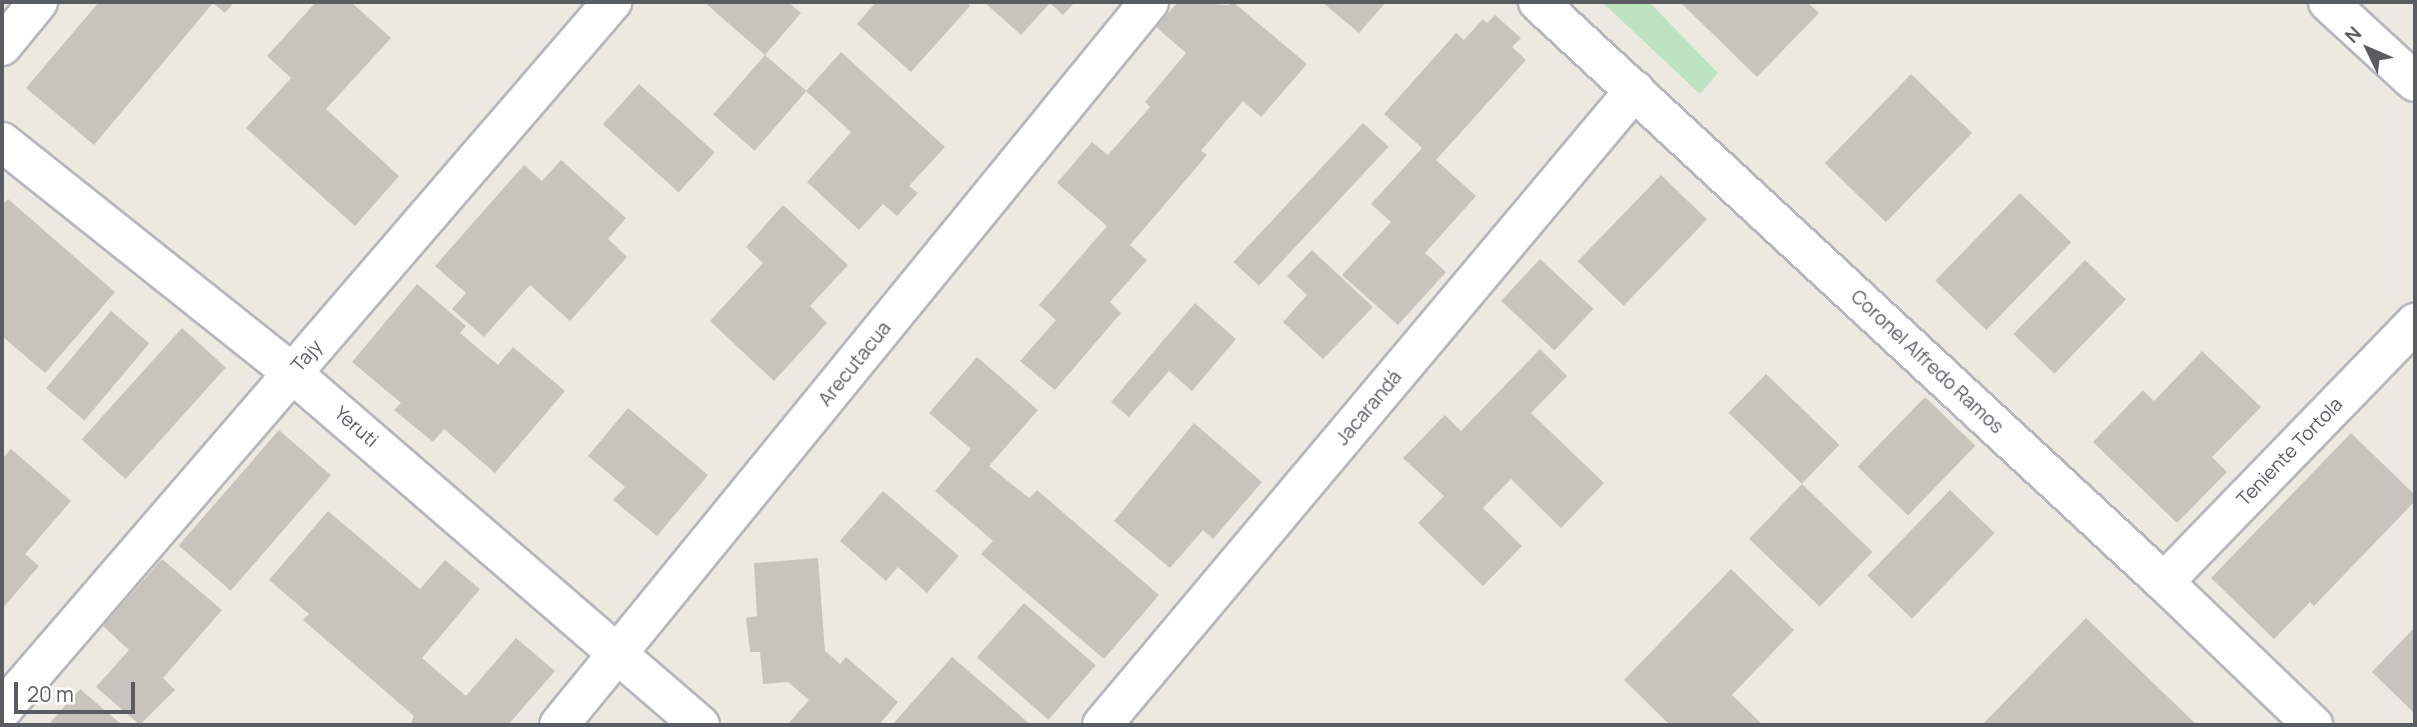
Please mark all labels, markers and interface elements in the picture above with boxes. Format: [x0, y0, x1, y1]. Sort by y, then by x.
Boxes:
north arrow [2333, 14, 2403, 84]
text: N [2339, 20, 2367, 48]
street label: Coronel Alfredo Ramos [1846, 285, 2008, 439]
street label: Arecutacua [814, 317, 896, 411]
street label: Tajy [287, 335, 327, 377]
street label: Jacarandá [1331, 366, 1407, 450]
street label: Teniente Tortola [2232, 393, 2348, 511]
street label: Yeruti [330, 402, 382, 452]
scale bar [18, 668, 138, 712]
text: 20 m [27, 680, 74, 708]

